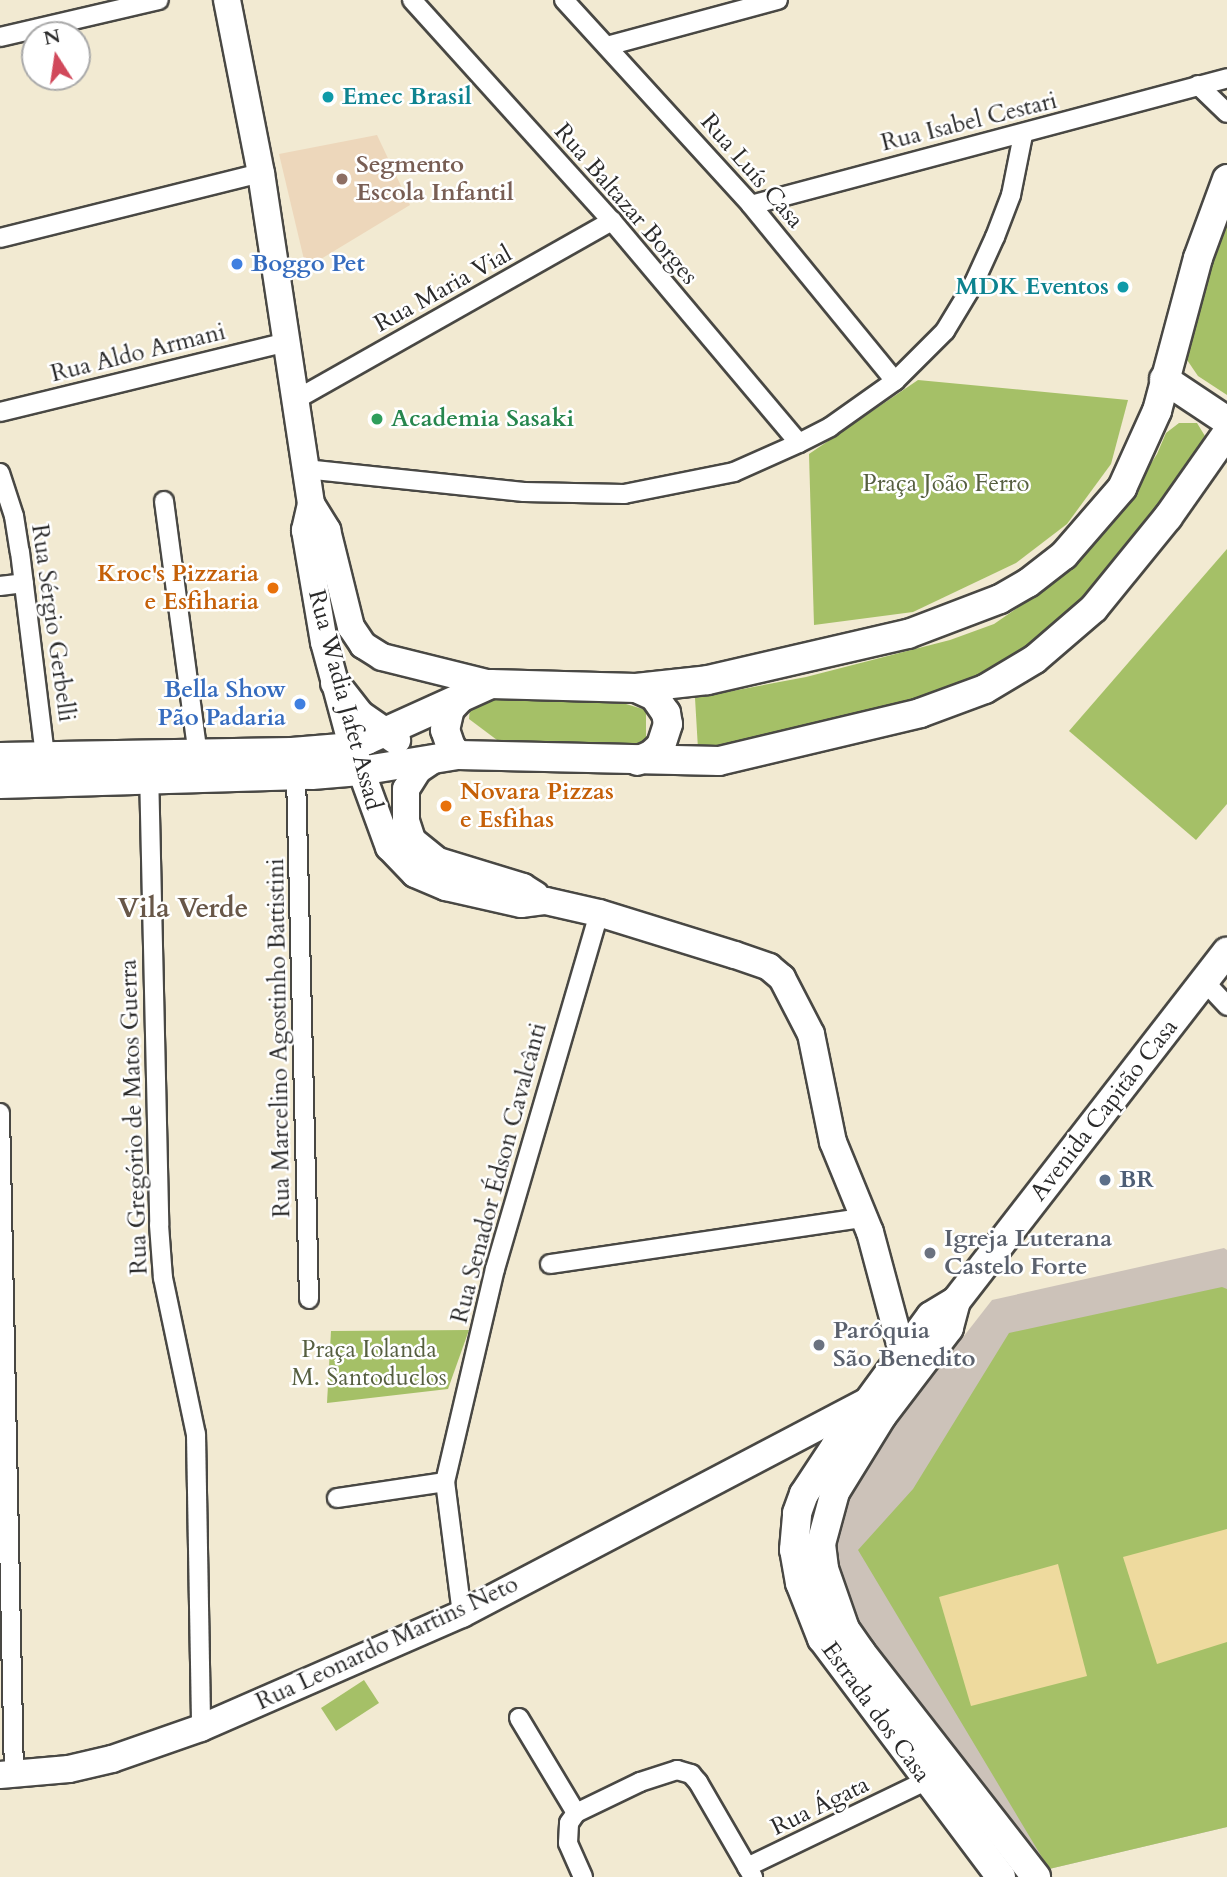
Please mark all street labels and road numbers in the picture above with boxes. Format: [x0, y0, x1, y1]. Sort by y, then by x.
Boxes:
street label: Rua Isabel Cestari [878, 86, 1060, 158]
street label: Rua Luís Casa [694, 108, 810, 234]
street label: Rua Baltazar Borges [548, 118, 704, 290]
street label: Rua Maria Vial [369, 239, 517, 339]
street label: Rua Aldo Armani [48, 317, 228, 389]
street label: Rua Sérgio Gerbelli [25, 522, 81, 724]
street label: Rua Wadia Jafet Assad [302, 587, 388, 813]
street label: Rua Marcelino Agostinho Battistini [261, 858, 297, 1218]
street label: Rua Gregório de Matos Guerra [114, 959, 154, 1275]
street label: Avenida Capitão Casa [1024, 1013, 1184, 1207]
street label: Rua Senador Édson Cavalcânti [445, 1020, 553, 1326]
street label: Rua Leonardo Martins Neto [251, 1570, 523, 1716]
street label: Estrada dos Casa [815, 1636, 937, 1788]
street label: Rua Ágata [766, 1770, 874, 1842]

